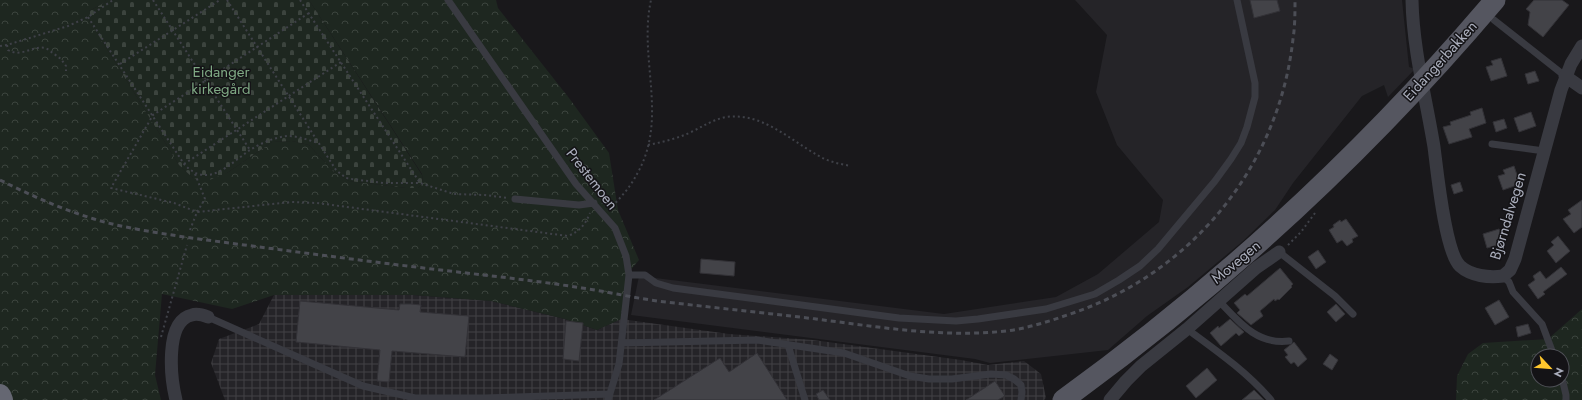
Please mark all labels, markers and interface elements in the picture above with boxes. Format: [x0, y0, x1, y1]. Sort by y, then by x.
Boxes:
street label: Eidangerbakken [1398, 16, 1482, 106]
park label: Eidanger kirkegård [191, 61, 251, 100]
street label: Prestemoen [561, 143, 623, 215]
street label: Bjørndalvegen [1484, 169, 1532, 263]
street label: Movegen [1207, 235, 1265, 289]
north arrow [1530, 348, 1570, 388]
text: N [1550, 365, 1568, 380]

